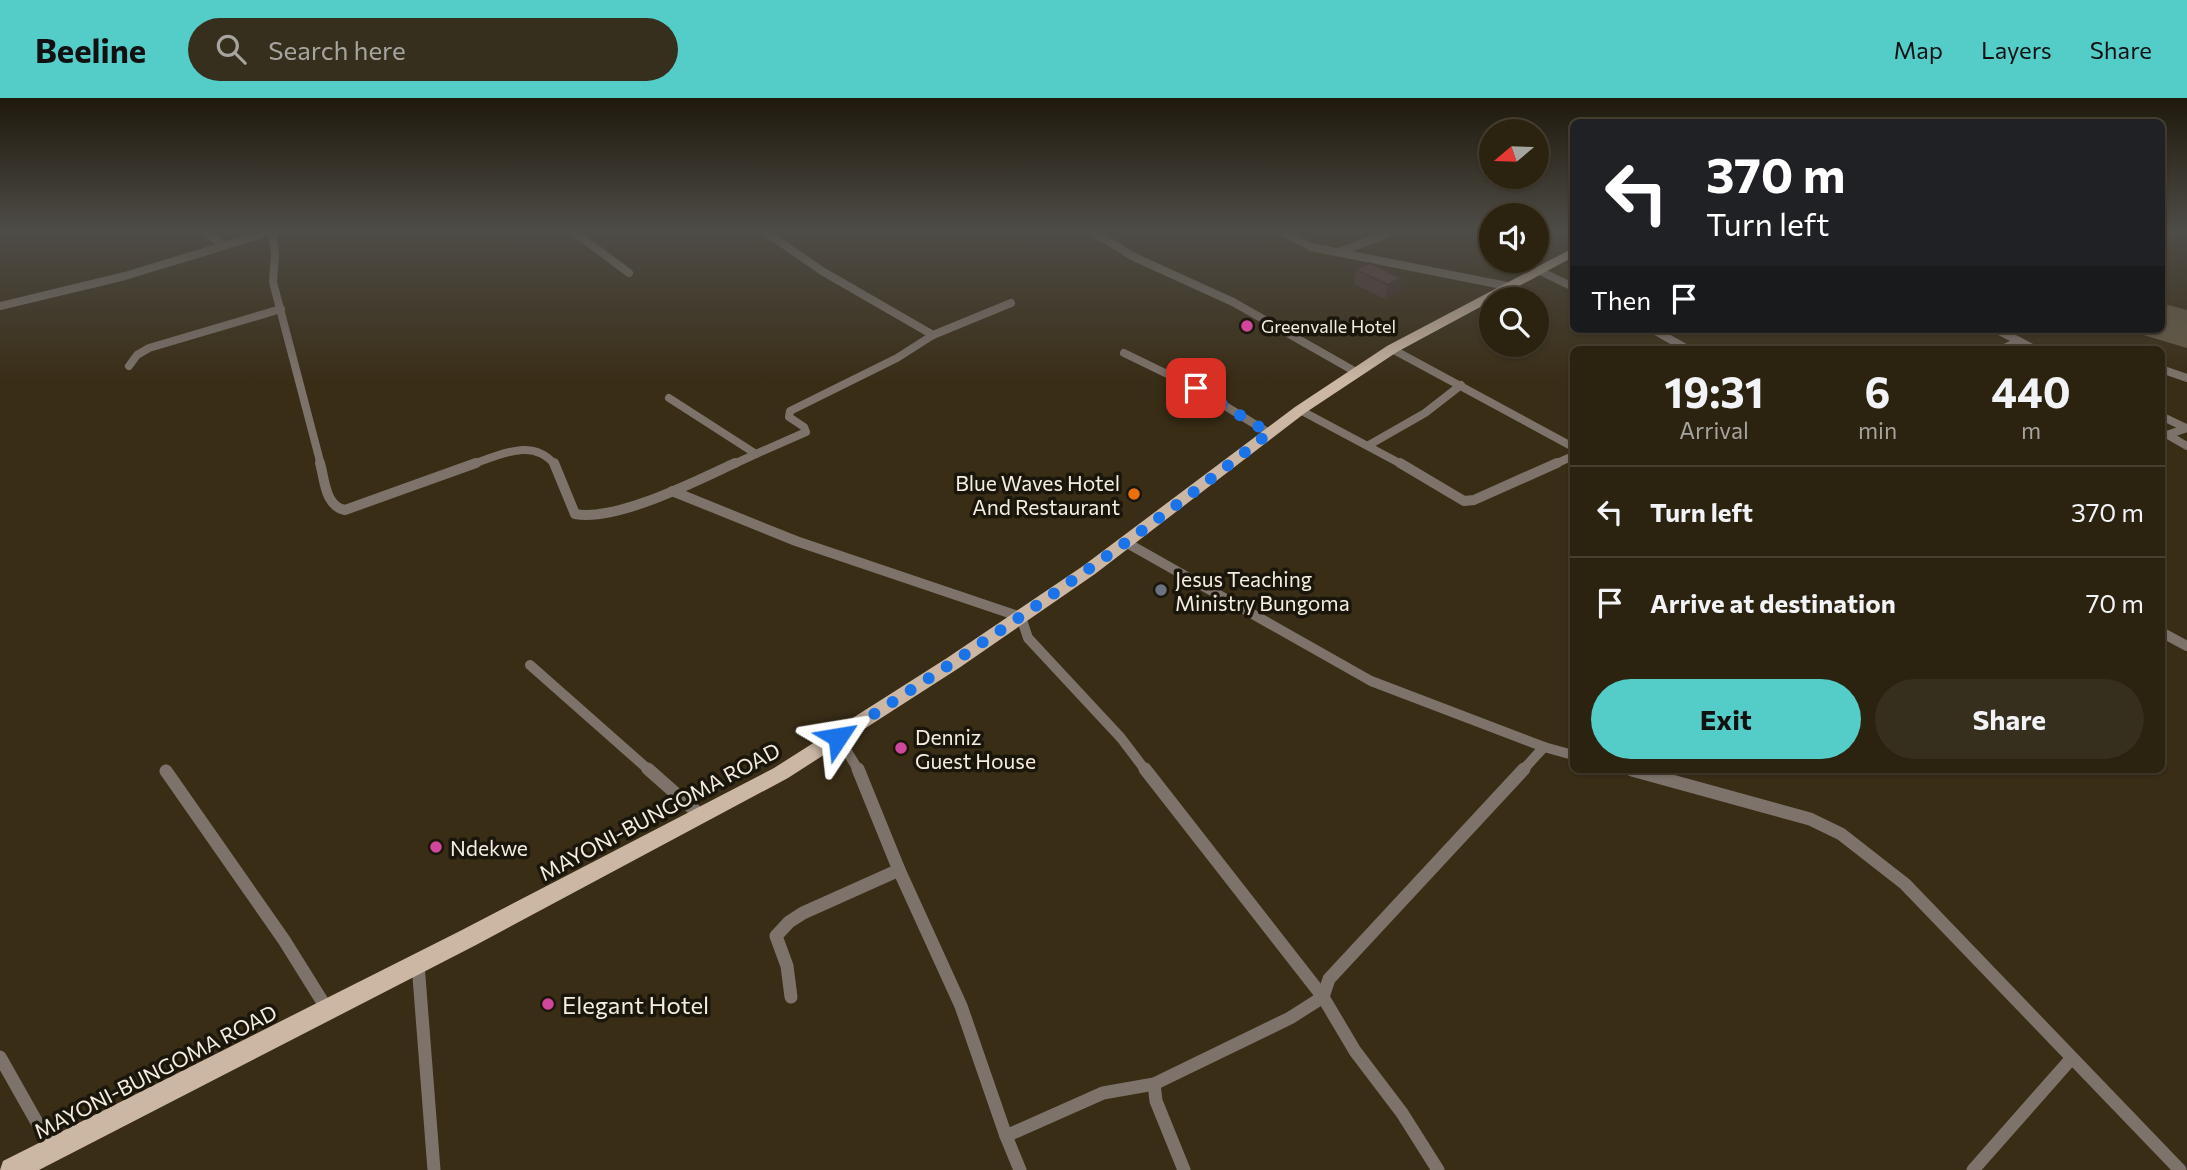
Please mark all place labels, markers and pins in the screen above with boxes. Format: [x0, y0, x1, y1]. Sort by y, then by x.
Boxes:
place label: Greenvalle Hotel [1261, 315, 1396, 337]
marker: Greenvalle Hotel [1239, 318, 1255, 334]
pin [1166, 358, 1226, 418]
place label: Blue Waves Hotel And Restaurant [955, 470, 1120, 519]
marker: Blue Waves Hotel And Restaurant [1126, 486, 1142, 502]
place label: Jesus Teaching Ministry Bungoma [1175, 566, 1350, 615]
marker: Jesus Teaching Ministry Bungoma [1153, 582, 1169, 598]
place label: Denniz Guest House [915, 724, 1036, 773]
marker: Denniz Guest House [893, 740, 909, 756]
place label: Ndekwe [450, 835, 528, 860]
marker: Ndekwe [428, 839, 444, 855]
place label: Elegant Hotel [562, 990, 709, 1019]
marker: Elegant Hotel [540, 996, 556, 1012]

